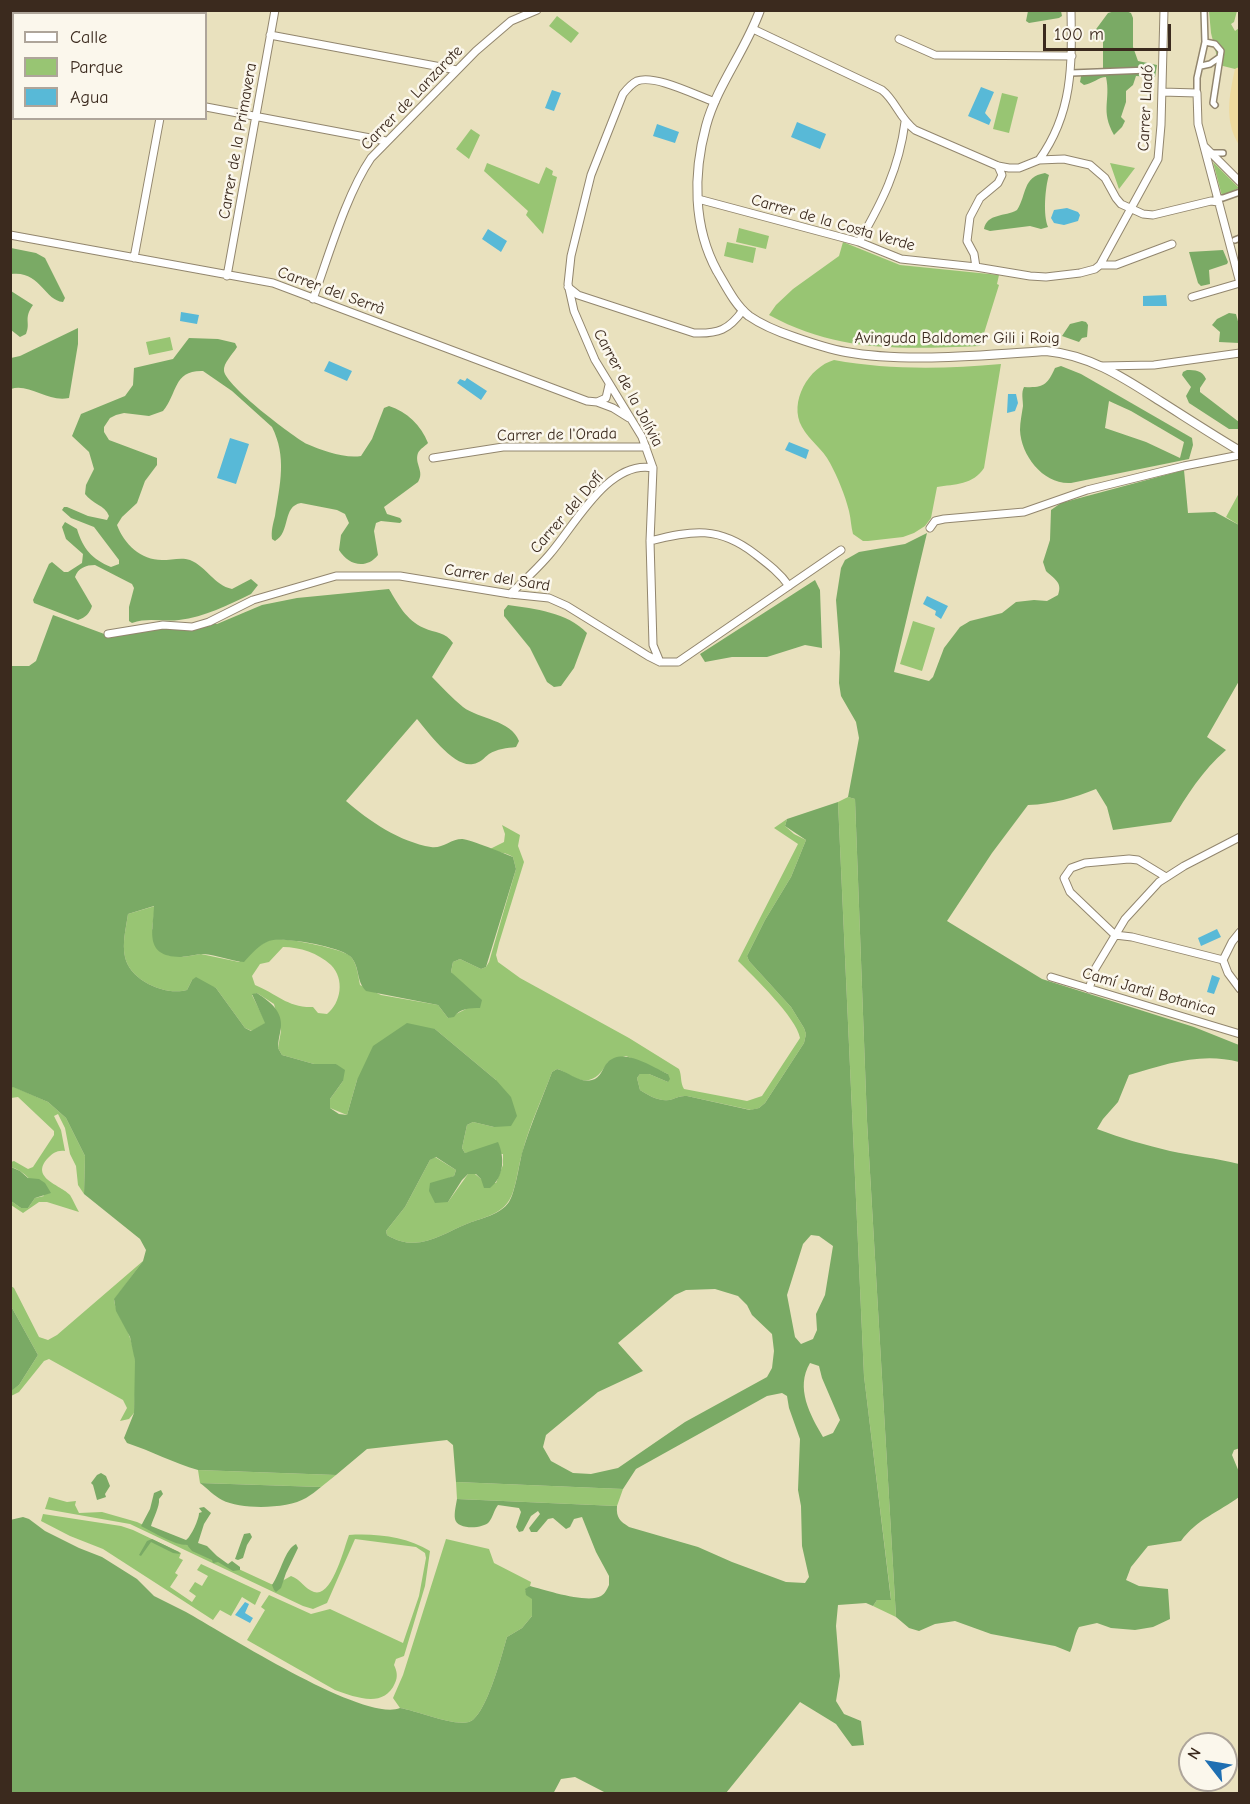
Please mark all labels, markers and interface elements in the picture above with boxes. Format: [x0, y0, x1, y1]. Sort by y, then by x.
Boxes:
legend [12, 12, 207, 120]
scale bar [1046, 12, 1174, 50]
text: 100 m [1054, 24, 1104, 45]
text: Calle [70, 27, 107, 48]
street label: Carrer de Lanzarote [357, 42, 467, 154]
text: Parque [70, 57, 123, 78]
street label: Carrer de la Primavera [215, 61, 261, 221]
street label: Carrer Lladó [1134, 64, 1158, 152]
text: Agua [70, 87, 108, 108]
street label: Carrer de la Costa Verde [749, 190, 917, 256]
street label: Carrer del Serrà [275, 263, 387, 319]
street label: Carrer de la Jolívia [589, 326, 667, 450]
street label: Avinguda Baldomer Gili i Roig [854, 328, 1060, 348]
street label: Carrer de l'Orada [497, 424, 617, 446]
street label: Carrer del Dofí [526, 468, 608, 558]
street label: Carrer del Sard [443, 560, 551, 596]
street label: Camí Jardi Botanica [1080, 964, 1218, 1020]
north arrow [1178, 1732, 1238, 1792]
text: N [1184, 1745, 1205, 1763]

